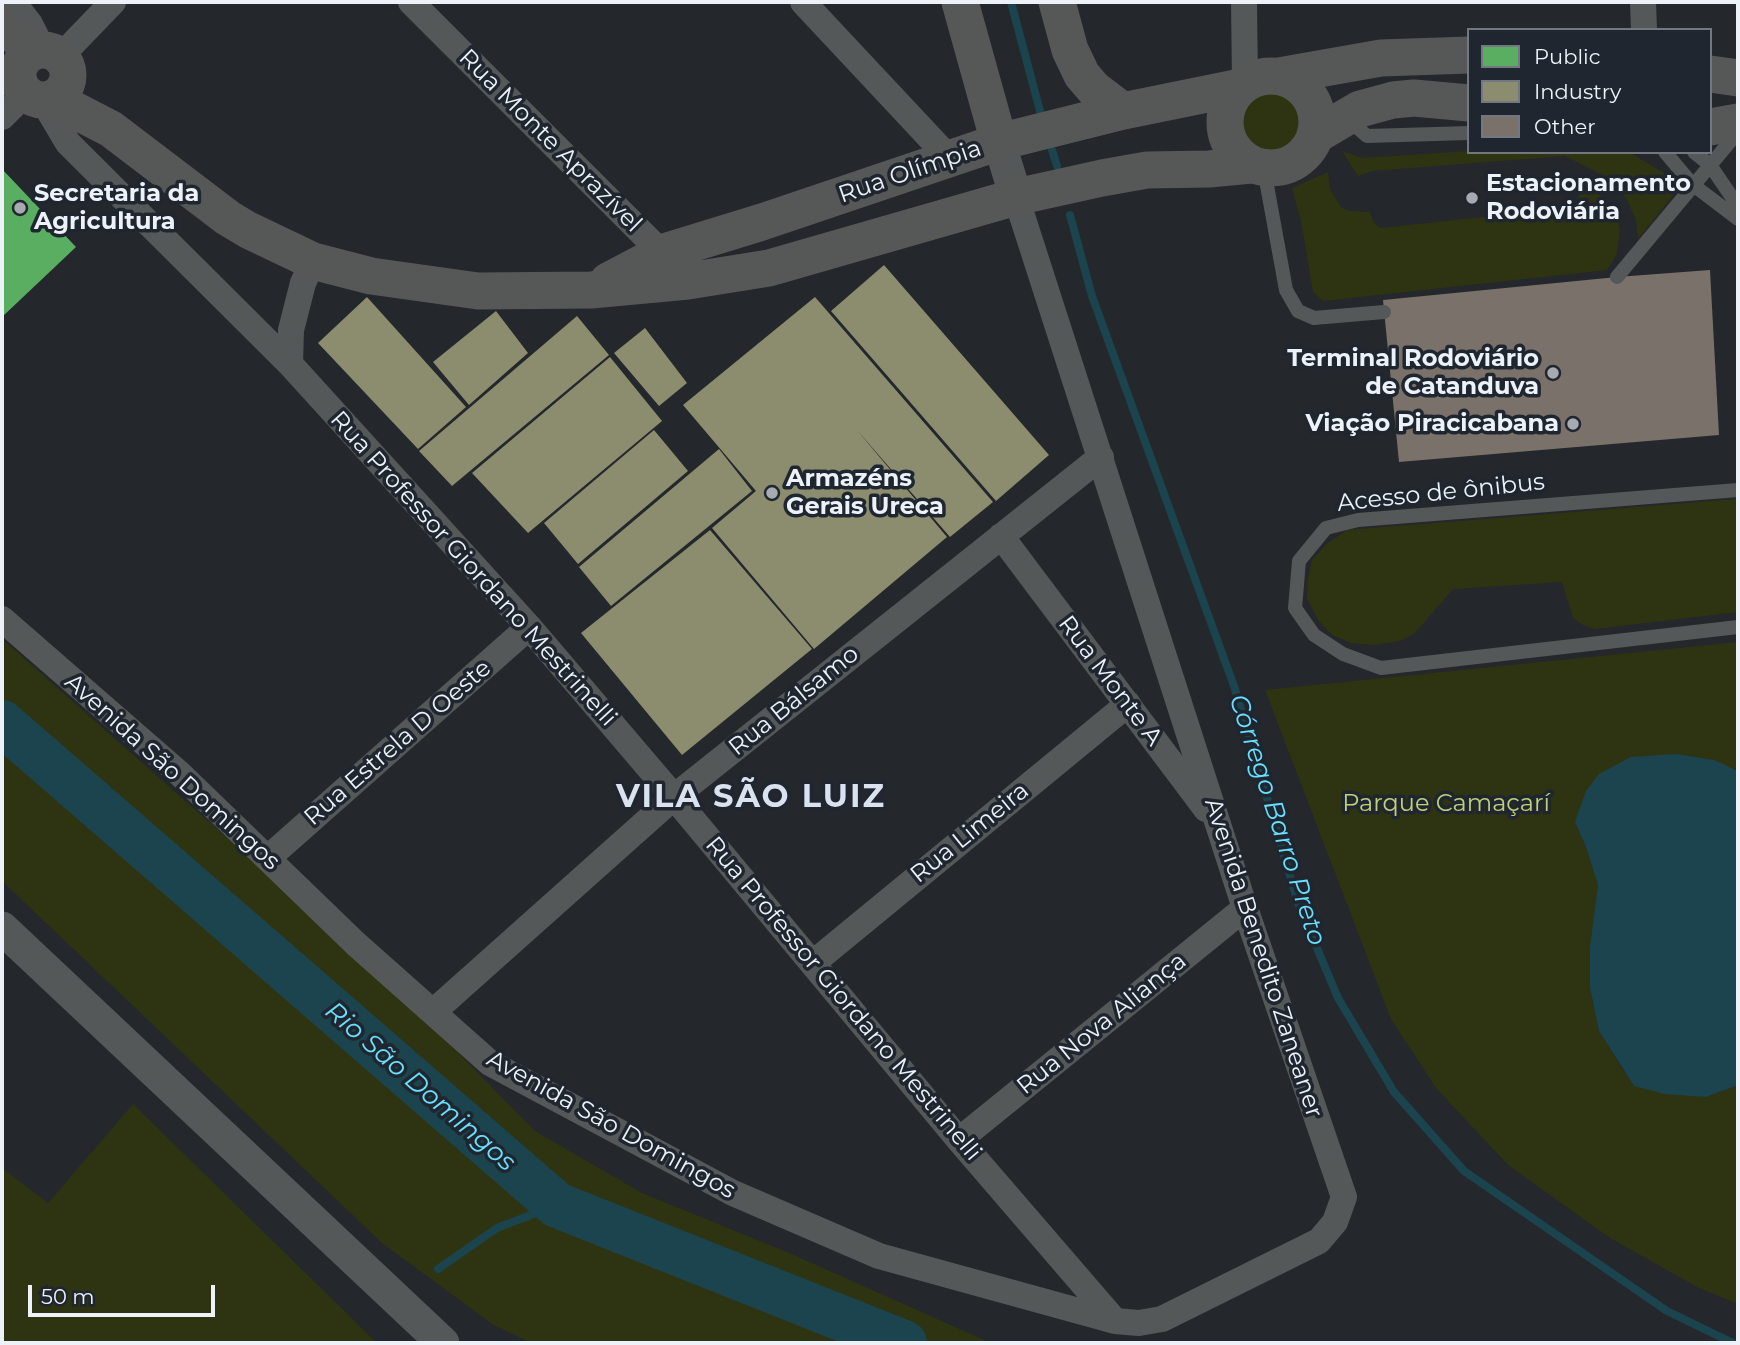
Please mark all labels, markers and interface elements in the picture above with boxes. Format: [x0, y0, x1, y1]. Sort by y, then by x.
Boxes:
legend [1467, 28, 1712, 154]
street label: Rua Monte Aprazível [453, 44, 647, 238]
text: Public [1534, 44, 1601, 69]
text: Industry [1534, 79, 1621, 104]
text: Other [1534, 114, 1596, 139]
street label: Rua Olímpia [835, 134, 985, 210]
place label: Estacionamento Rodoviária [1486, 170, 1691, 226]
place label: Secretaria da Agricultura [34, 180, 199, 236]
marker: Estacionamento Rodoviária [1464, 190, 1480, 206]
marker: Secretaria da Agricultura [12, 200, 28, 216]
place label: Terminal Rodoviário de Catanduva [1287, 345, 1539, 401]
marker: Terminal Rodoviário de Catanduva [1545, 365, 1561, 381]
street label: Rua Professor Giordano Mestrinelli [324, 406, 622, 732]
place label: Viação Piracicabana [1306, 410, 1559, 438]
marker: Viação Piracicabana [1565, 416, 1581, 432]
place label: Armazéns Gerais Ureca [786, 465, 944, 521]
street label: Acesso de ônibus [1336, 468, 1546, 518]
marker: Armazéns Gerais Ureca [764, 485, 780, 501]
street label: Rua Monte A [1052, 610, 1168, 752]
street label: Rua Bálsamo [723, 640, 865, 762]
street label: Rua Estrela D Oeste [299, 654, 497, 832]
street label: Avenida São Domingos [58, 668, 286, 876]
water label: Córrego Barro Preto [1222, 690, 1332, 950]
street label: Rua Limeira [905, 777, 1035, 889]
district label: VILA SÃO LUIZ [618, 779, 884, 817]
park label: Parque Camaçarí [1342, 790, 1550, 818]
street label: Avenida Benedito Zaneaner [1198, 795, 1328, 1121]
street label: Rua Professor Giordano Mestrinelli [699, 831, 987, 1167]
street label: Rua Nova Aliança [1012, 947, 1192, 1101]
water label: Rio São Domingos [318, 996, 522, 1178]
street label: Avenida São Domingos [482, 1045, 740, 1205]
scale bar [32, 1272, 219, 1316]
text: 50 m [41, 1284, 95, 1309]

